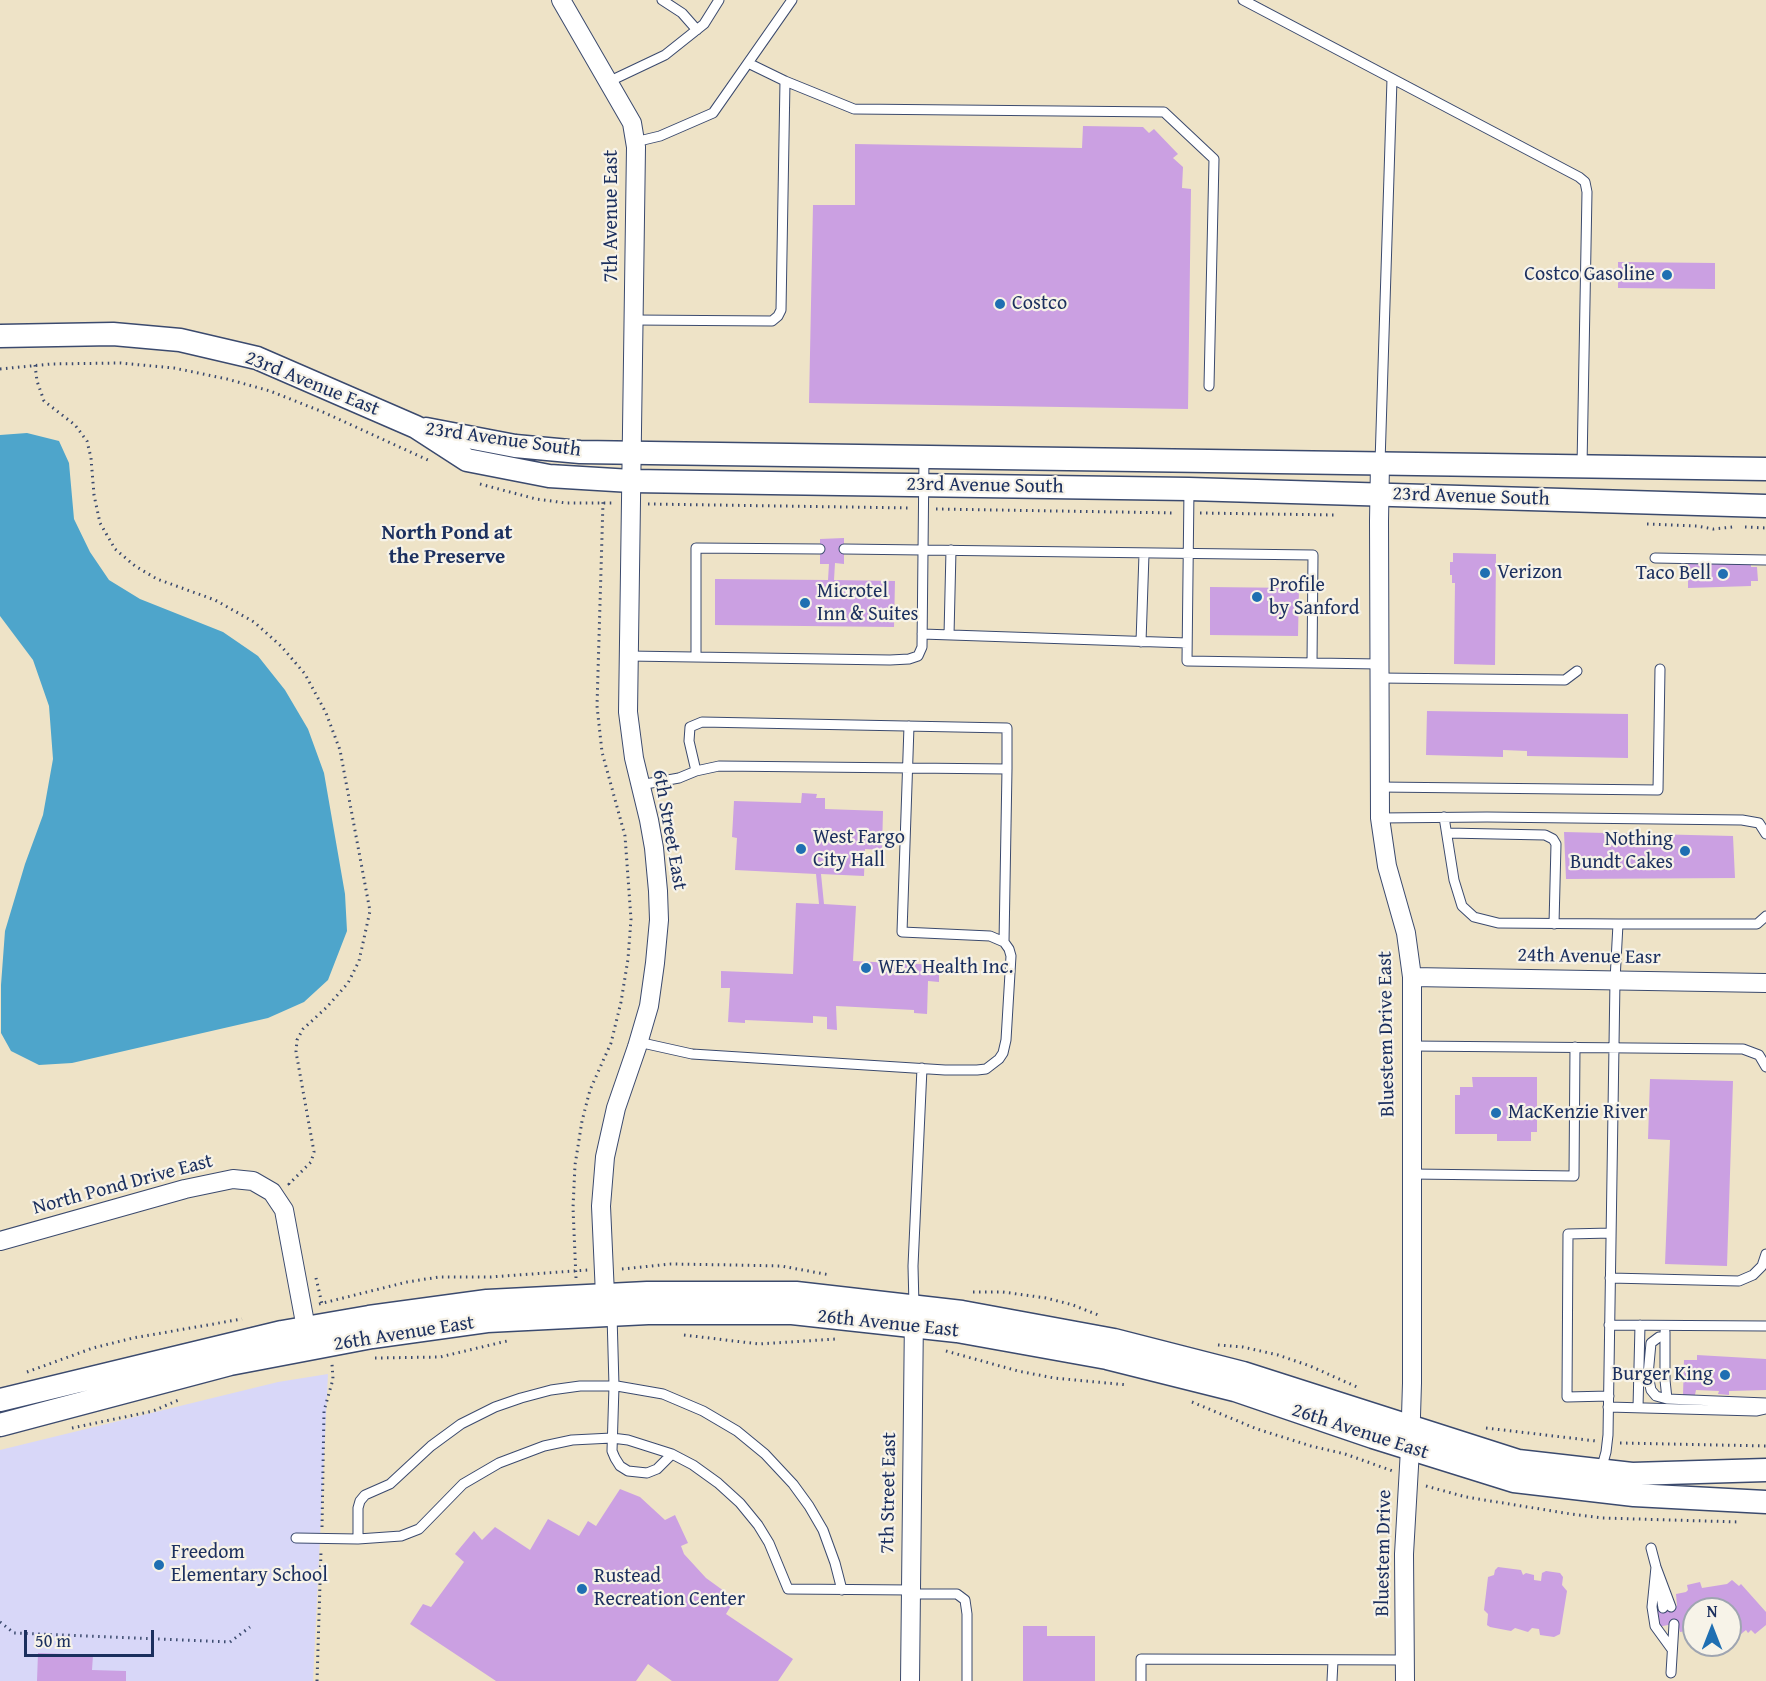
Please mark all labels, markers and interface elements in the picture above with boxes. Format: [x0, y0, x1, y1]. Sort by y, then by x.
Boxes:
street label: 7th Avenue East [600, 150, 624, 282]
place label: Costco Gasoline [1524, 263, 1655, 287]
marker: Costco Gasoline [1660, 268, 1674, 282]
place label: Costco [1012, 292, 1067, 316]
marker: Costco [993, 297, 1007, 311]
street label: 23rd Avenue East [241, 346, 383, 422]
street label: 23rd Avenue South [423, 417, 583, 463]
street label: 23rd Avenue South [906, 473, 1064, 499]
street label: 23rd Avenue South [1392, 482, 1550, 512]
district label: North Pond at the Preserve [381, 521, 513, 571]
place label: Verizon [1497, 561, 1562, 585]
place label: Taco Bell [1636, 562, 1711, 586]
marker: Verizon [1478, 566, 1492, 580]
marker: Taco Bell [1716, 567, 1730, 581]
place label: Profile by Sanford [1269, 574, 1360, 621]
place label: Microtel Inn & Suites [817, 580, 919, 627]
marker: Profile by Sanford [1250, 590, 1264, 604]
marker: Microtel Inn & Suites [798, 596, 812, 610]
street label: 6th Street East [647, 768, 691, 892]
place label: West Fargo City Hall [813, 826, 905, 873]
place label: Nothing Bundt Cakes [1570, 828, 1673, 875]
marker: West Fargo City Hall [794, 842, 808, 856]
marker: Nothing Bundt Cakes [1678, 844, 1692, 858]
street label: 24th Avenue Easr [1517, 944, 1661, 970]
street label: Bluestem Drive East [1374, 951, 1400, 1117]
place label: WEX Health Inc. [878, 956, 1013, 980]
marker: WEX Health Inc. [859, 961, 873, 975]
place label: MacKenzie River [1508, 1101, 1648, 1125]
marker: MacKenzie River [1489, 1106, 1503, 1120]
street label: North Pond Drive East [30, 1149, 216, 1221]
street label: 26th Avenue East [816, 1305, 960, 1343]
street label: 26th Avenue East [332, 1311, 476, 1357]
place label: Burger King [1612, 1363, 1713, 1387]
marker: Burger King [1718, 1368, 1732, 1382]
street label: 26th Avenue East [1289, 1399, 1431, 1465]
street label: 7th Street East [876, 1432, 902, 1554]
street label: Bluestem Drive [1371, 1489, 1397, 1617]
place label: Freedom Elementary School [171, 1541, 328, 1588]
marker: Freedom Elementary School [152, 1558, 166, 1572]
place label: Rustead Recreation Center [594, 1565, 745, 1612]
marker: Rustead Recreation Center [575, 1582, 589, 1596]
north arrow [1682, 1597, 1742, 1657]
text: N [1707, 1599, 1717, 1623]
scale bar [27, 1618, 158, 1656]
text: 50 m [35, 1627, 71, 1654]

